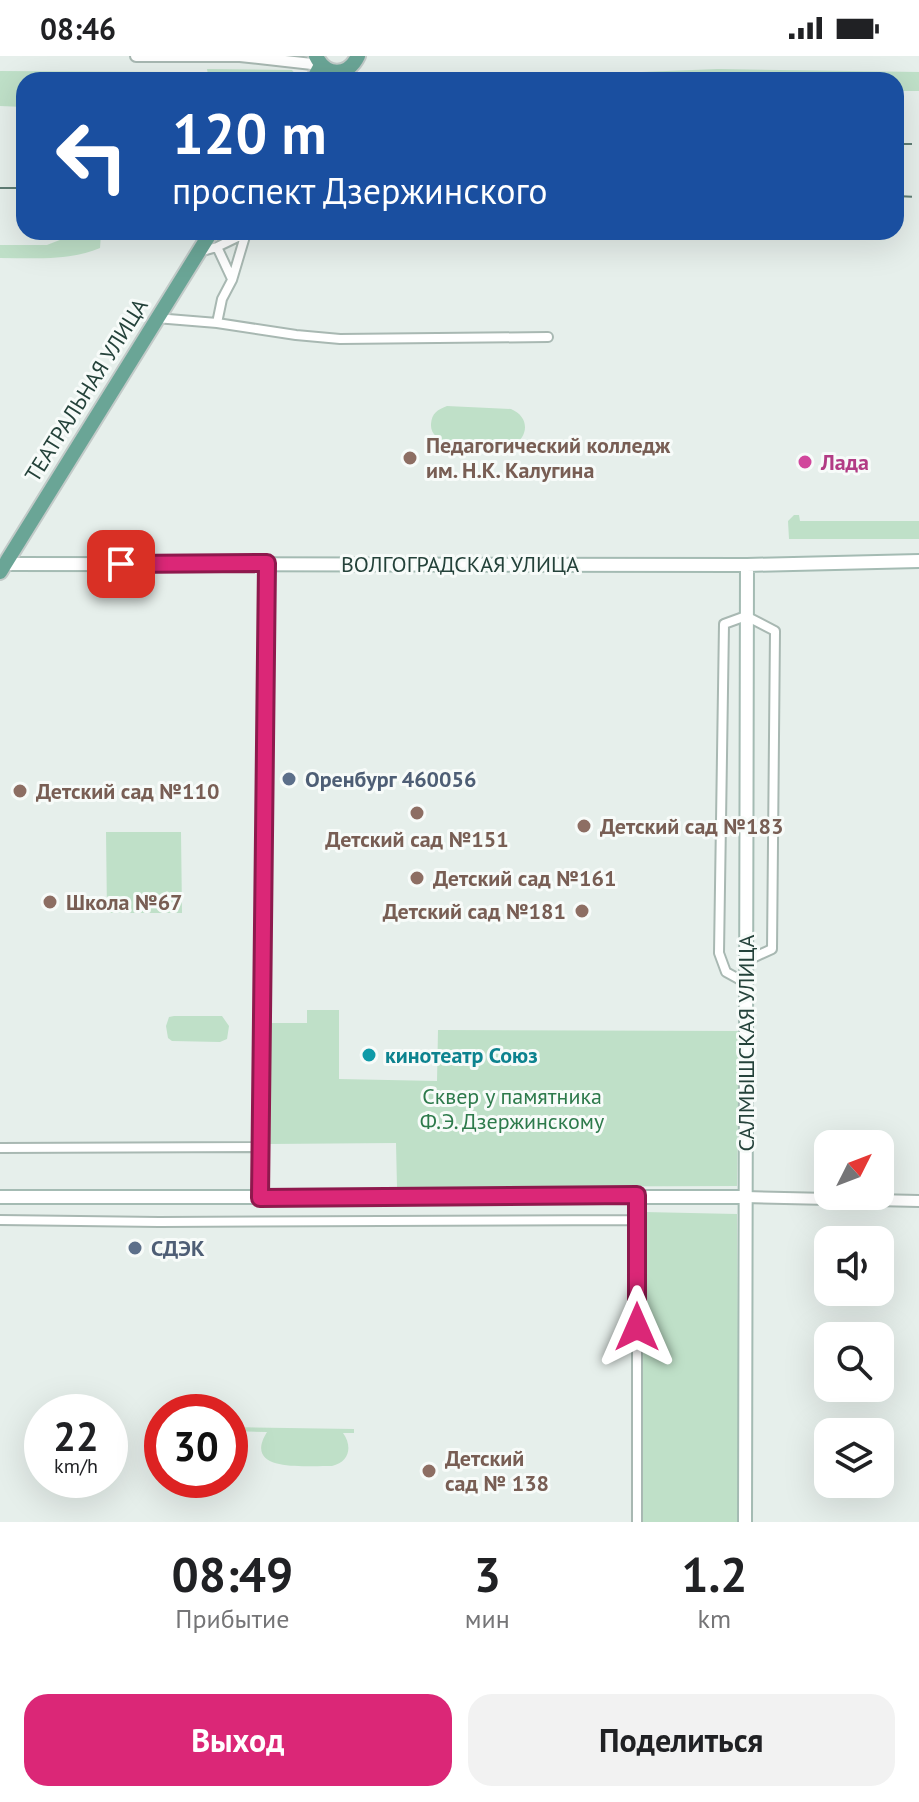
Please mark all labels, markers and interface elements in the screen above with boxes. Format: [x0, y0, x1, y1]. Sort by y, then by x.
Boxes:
text: 08:46 [40, 9, 116, 48]
text: 120 m [172, 97, 327, 169]
icon: left [40, 104, 144, 208]
text: проспект Дзержинского [172, 167, 548, 214]
street label: ТЕАТРАЛЬНАЯ УЛИЦА [18, 293, 154, 487]
place label: Педагогический колледж им. Н.К. Калугина [426, 431, 671, 484]
place label: Лада [820, 448, 869, 476]
marker: Педагогический колледж им. Н.К. Калугина [401, 449, 419, 467]
marker: Лада [796, 453, 814, 471]
pin [87, 530, 155, 598]
icon: arrive [99, 542, 143, 586]
street label: ВОЛГОГРАДСКАЯ УЛИЦА [341, 550, 579, 578]
place label: Оренбург 460056 [305, 765, 477, 793]
marker: Оренбург 460056 [280, 770, 298, 788]
place label: Детский сад №110 [36, 777, 219, 805]
marker: Детский сад №110 [11, 782, 29, 800]
marker: Детский сад №151 [408, 804, 426, 822]
place label: Детский сад №183 [600, 812, 783, 840]
marker: Детский сад №183 [575, 817, 593, 835]
place label: Детский сад №151 [325, 825, 509, 853]
place label: Детский сад №161 [433, 864, 616, 892]
marker: Детский сад №161 [408, 869, 426, 887]
place label: Школа №67 [66, 888, 183, 916]
marker: Школа №67 [41, 893, 59, 911]
place label: Детский сад №181 [383, 897, 566, 925]
marker: Детский сад №181 [573, 902, 591, 920]
street label: САЛМЫШСКАЯ УЛИЦА [732, 934, 760, 1151]
place label: кинотеатр Союз [385, 1041, 538, 1069]
marker: кинотеатр Союз [360, 1046, 378, 1064]
park label: Сквер у памятника Ф.Э. Дзержинскому [420, 1082, 605, 1135]
north arrow [814, 1130, 894, 1210]
map controls [814, 1130, 894, 1498]
button: sound [814, 1226, 894, 1306]
place label: СДЭК [151, 1234, 205, 1262]
marker: СДЭК [126, 1239, 144, 1257]
position arrow [595, 1285, 679, 1369]
button: search [814, 1322, 894, 1402]
speed limit sign: 30 [144, 1394, 248, 1498]
text: 22 [53, 1410, 99, 1462]
button: layers [814, 1418, 894, 1498]
place label: Детский сад № 138 [445, 1444, 549, 1497]
text: km/h [54, 1453, 98, 1479]
marker: Детский сад № 138 [420, 1462, 438, 1480]
text: 08:49 [171, 1543, 293, 1605]
text: 3 [474, 1543, 501, 1605]
text: 1.2 [681, 1543, 748, 1605]
text: Прибытие [175, 1602, 290, 1635]
text: мин [465, 1602, 510, 1635]
text: km [698, 1602, 731, 1635]
button: Выход [24, 1694, 452, 1786]
button: Поделиться [468, 1694, 895, 1786]

